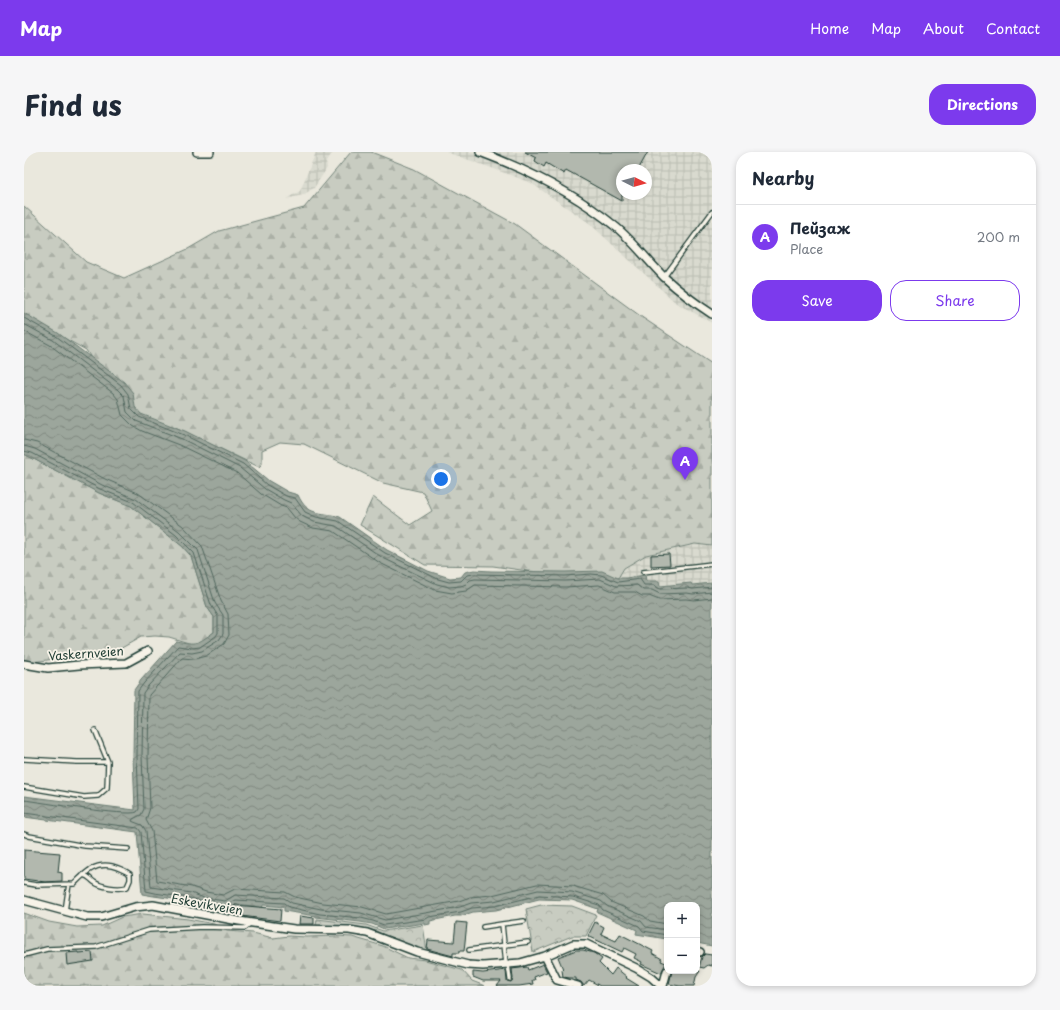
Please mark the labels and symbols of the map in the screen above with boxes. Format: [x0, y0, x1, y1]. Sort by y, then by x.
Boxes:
north arrow [616, 164, 652, 200]
pin: A [672, 447, 698, 480]
your location [431, 469, 451, 489]
street label: Vaskernveien [48, 641, 124, 665]
street label: Eskevikveien [170, 889, 244, 919]

